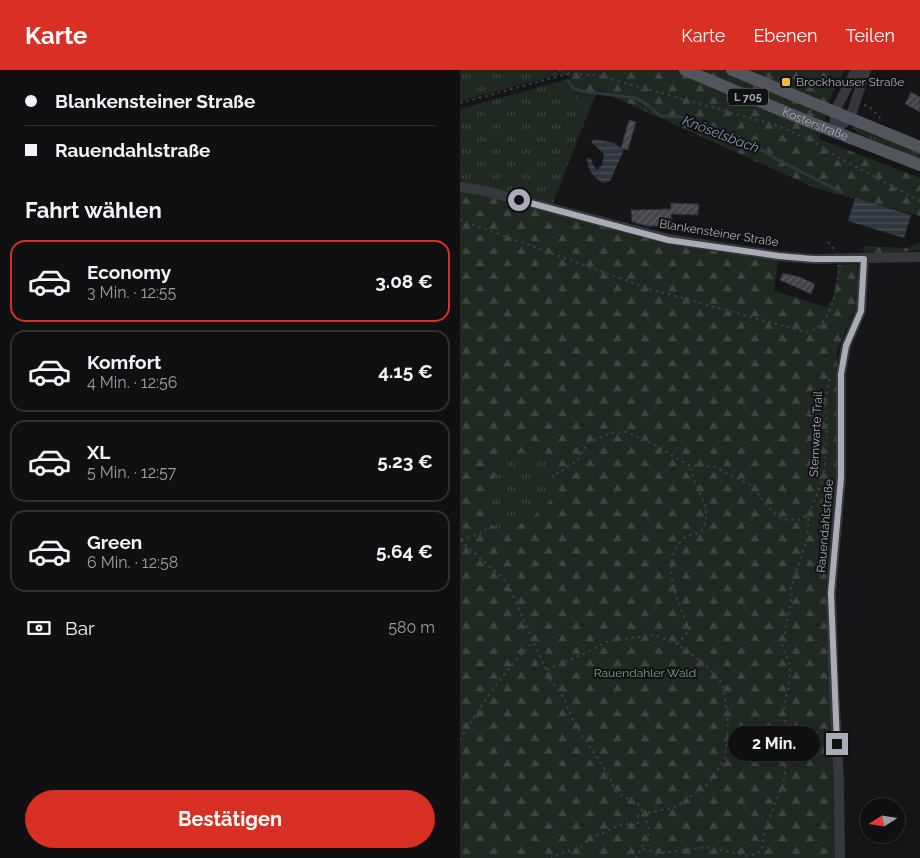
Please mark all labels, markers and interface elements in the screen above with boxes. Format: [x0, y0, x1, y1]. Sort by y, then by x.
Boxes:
text: Karte [25, 21, 87, 50]
text: Karte [681, 25, 725, 46]
text: Ebenen [753, 25, 818, 46]
text: Teilen [846, 25, 895, 46]
place label: Brockhauser Straße [796, 75, 904, 89]
marker: Brockhauser Straße [780, 76, 792, 88]
road number: L 705 [728, 88, 768, 106]
text: Blankensteiner Straße [55, 90, 255, 112]
street label: Kosterstraße [780, 104, 850, 143]
water label: Knöselsbach [681, 112, 762, 156]
text: Rauendahlstraße [55, 139, 210, 161]
route start [508, 189, 530, 211]
text: Fahrt wählen [25, 197, 162, 223]
street label: Blankensteiner Straße [658, 217, 780, 249]
icon: car [27, 259, 72, 304]
text: Economy [87, 261, 171, 283]
text: 3.08 € [375, 270, 433, 292]
text: 3 Min. · 12:55 [87, 283, 176, 302]
icon: car [27, 349, 72, 394]
text: Komfort [87, 351, 161, 373]
text: 4.15 € [378, 360, 433, 382]
text: 4 Min. · 12:56 [87, 373, 177, 392]
street label: Sternwarte Trail [807, 390, 825, 477]
icon: car [27, 439, 72, 484]
text: XL [87, 441, 110, 463]
text: 5.23 € [377, 450, 433, 472]
text: 5 Min. · 12:57 [87, 463, 176, 482]
street label: Rauendahlstraße [814, 479, 836, 573]
icon: car [27, 529, 72, 574]
text: Green [87, 531, 142, 553]
text: 5.64 € [376, 540, 433, 562]
text: 6 Min. · 12:58 [87, 553, 178, 572]
icon: cash [25, 614, 53, 642]
text: Bar [65, 617, 95, 639]
text: 580 m [388, 618, 435, 637]
park label: Rauendahler Wald [594, 666, 696, 680]
callout: 2 Min. [727, 726, 820, 762]
route end [826, 733, 848, 755]
text: 2 Min. [752, 734, 796, 753]
button: Bestätigen [25, 790, 435, 848]
north arrow [860, 798, 905, 842]
map controls [860, 798, 905, 843]

